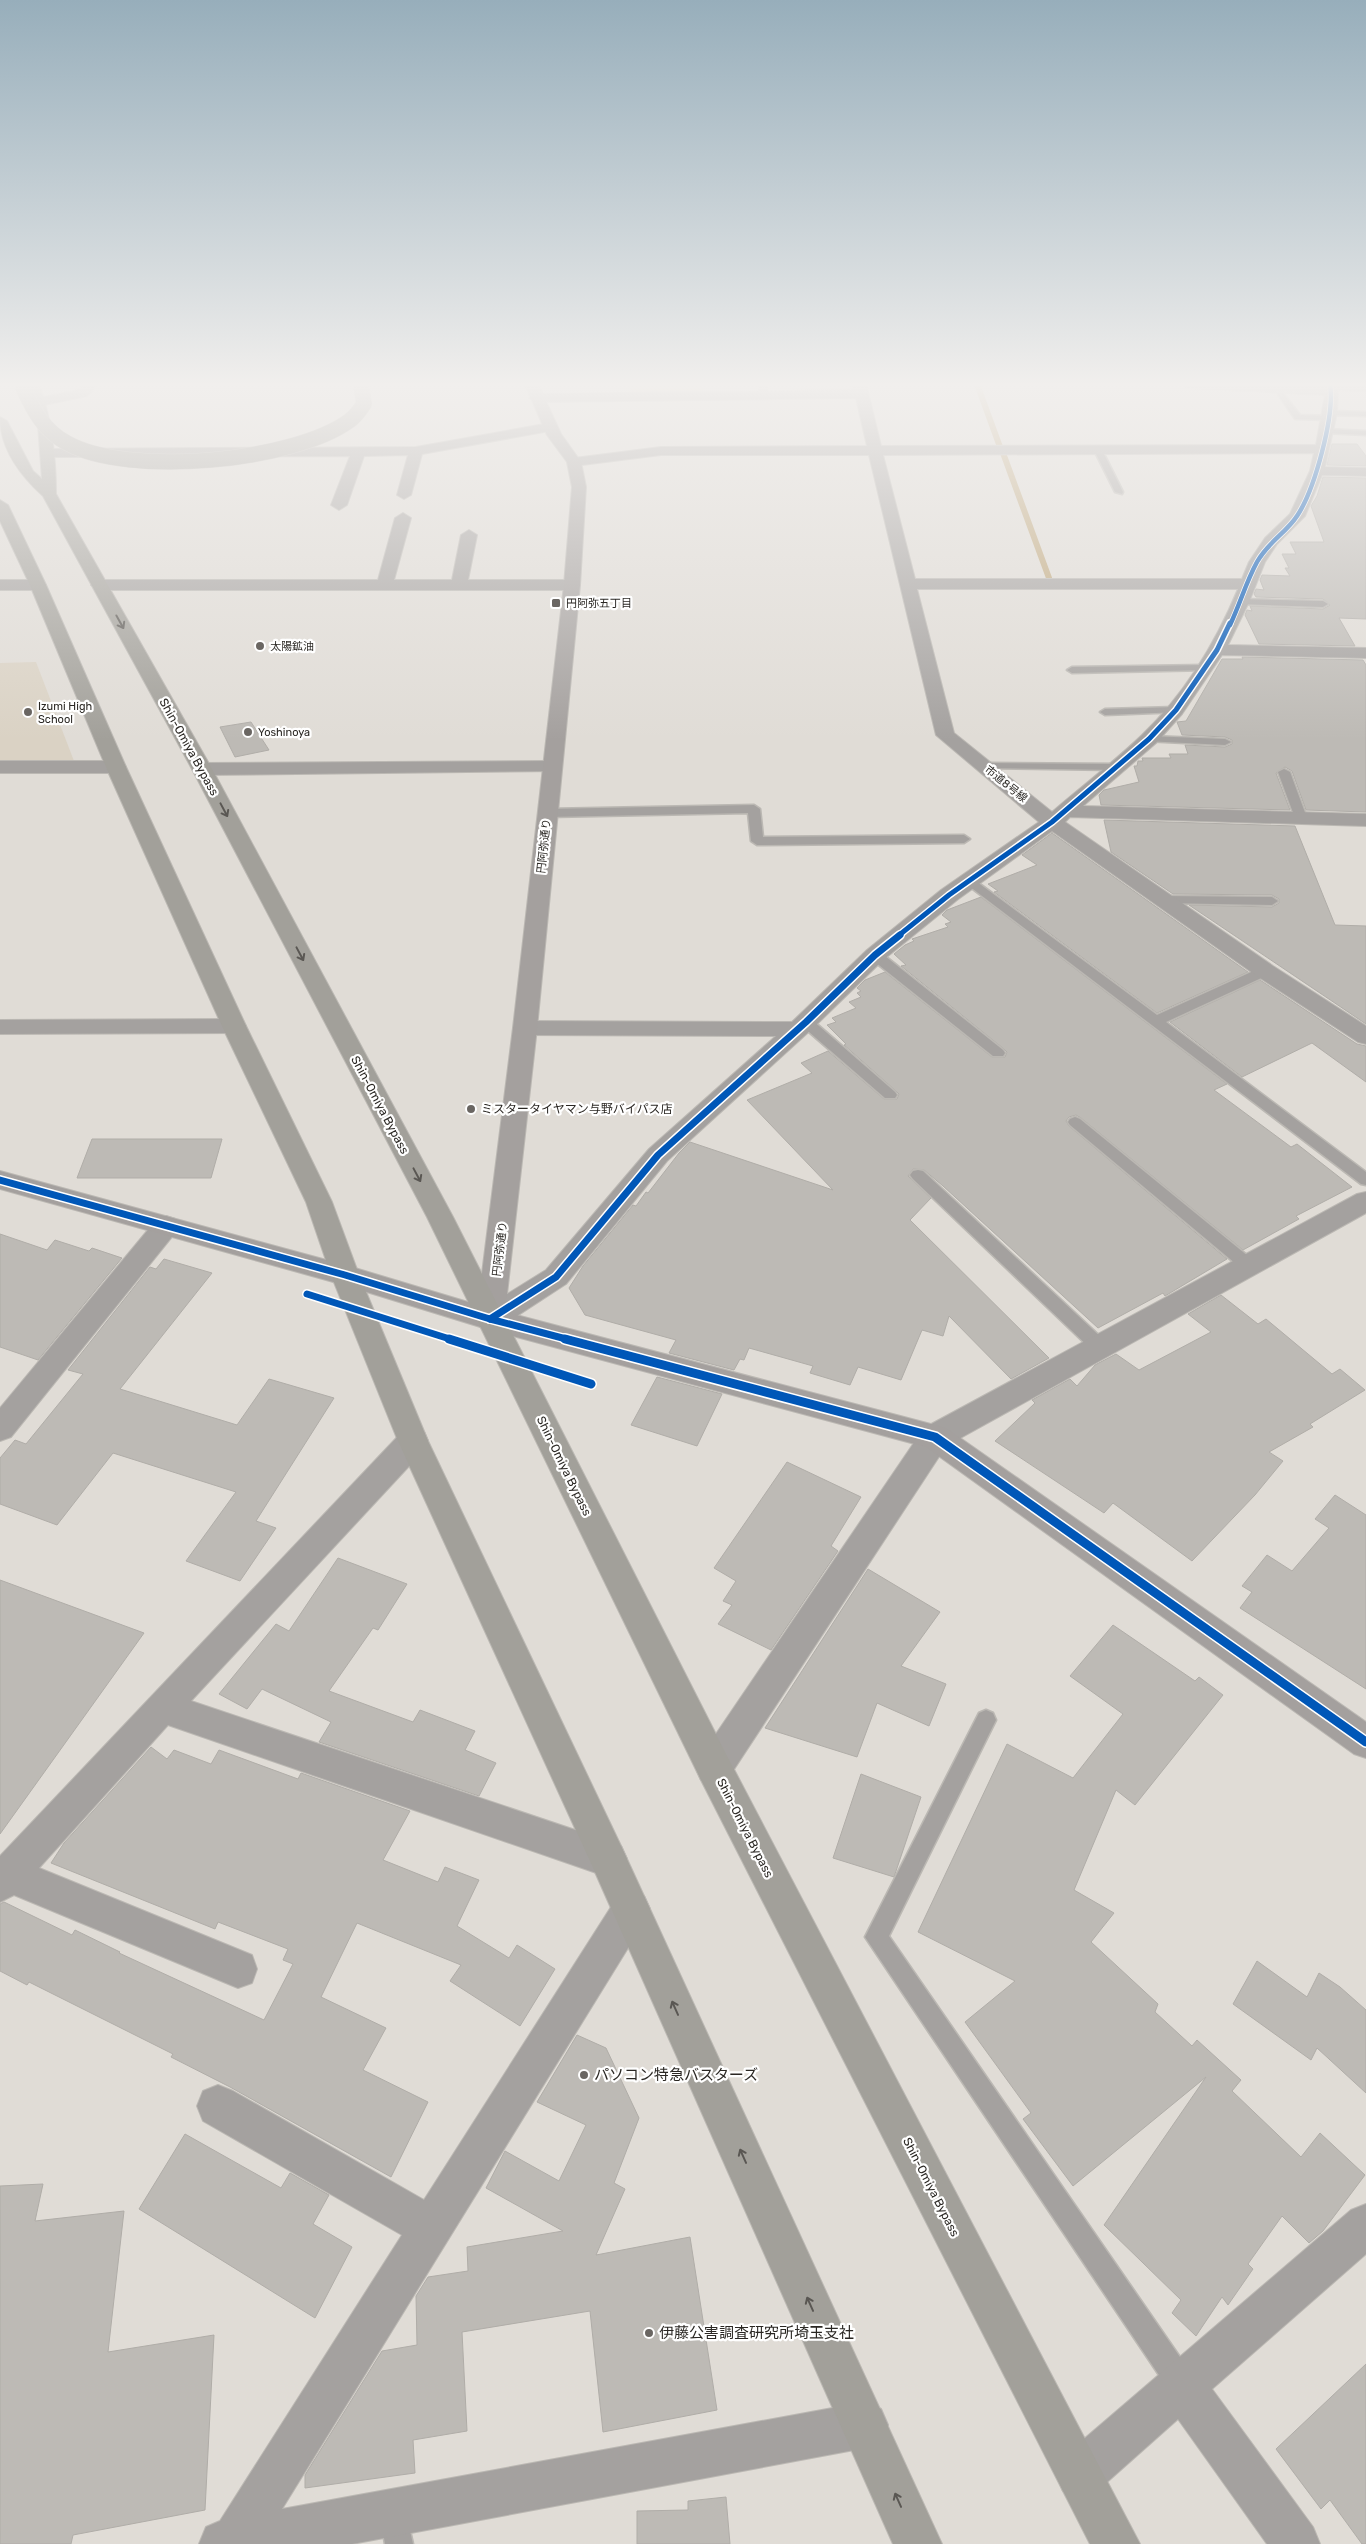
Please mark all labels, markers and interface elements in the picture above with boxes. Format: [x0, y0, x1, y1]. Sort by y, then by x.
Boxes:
marker: 円阿弥五丁目 [550, 597, 562, 609]
place label: 円阿弥五丁目 [566, 597, 632, 610]
one-way arrow [115, 615, 125, 629]
marker: 太陽鉱油 [254, 640, 266, 652]
place label: 太陽鉱油 [270, 640, 314, 653]
street label: Shin-Omiya Bypass [156, 696, 222, 798]
place label: Izumi High School [38, 700, 92, 726]
marker: Izumi High School [22, 706, 34, 718]
marker: Yoshinoya [242, 726, 254, 738]
place label: Yoshinoya [258, 726, 310, 739]
street label: 市道8号線 [982, 763, 1030, 805]
one-way arrow [219, 803, 229, 818]
street label: 円阿弥通り [535, 818, 553, 874]
one-way arrow [296, 946, 305, 961]
street label: Shin-Omiya Bypass [348, 1054, 412, 1156]
place label: ミスタータイヤマン与野バイパス店 [481, 1102, 672, 1116]
marker: ミスタータイヤマン与野バイパス店 [465, 1103, 477, 1115]
one-way arrow [412, 1167, 422, 1182]
street label: 円阿弥通り [490, 1221, 510, 1277]
street label: Shin-Omiya Bypass [534, 1414, 594, 1518]
street label: Shin-Omiya Bypass [714, 1776, 776, 1880]
one-way arrow [670, 2001, 680, 2016]
place label: パソコン特急バスターズ [594, 2066, 758, 2084]
marker: パソコン特急バスターズ [578, 2069, 590, 2081]
street label: Shin-Omiya Bypass [900, 2135, 962, 2239]
one-way arrow [737, 2149, 747, 2164]
one-way arrow [804, 2297, 814, 2312]
place label: 伊藤公害調査研究所埼玉支社 [659, 2324, 854, 2342]
marker: 伊藤公害調査研究所埼玉支社 [643, 2327, 655, 2339]
one-way arrow [893, 2493, 903, 2508]

